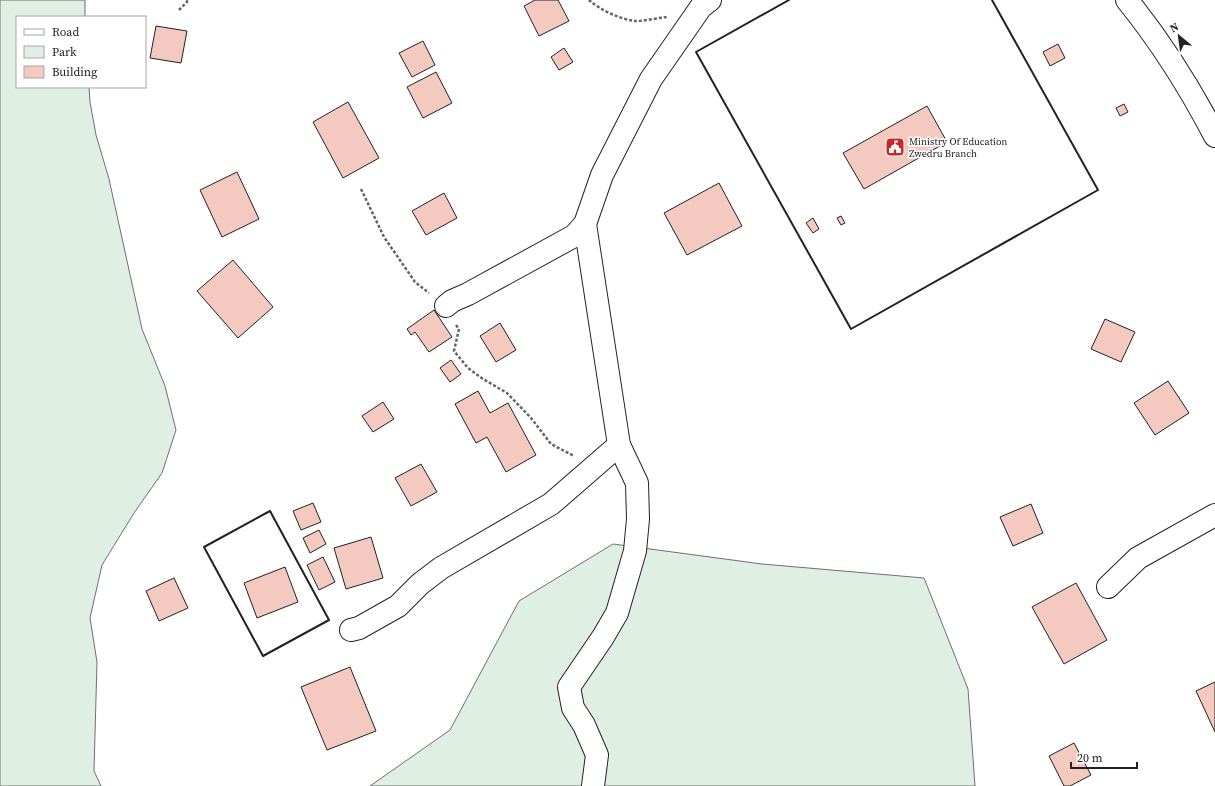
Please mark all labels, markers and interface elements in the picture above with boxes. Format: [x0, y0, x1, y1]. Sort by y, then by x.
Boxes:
legend [16, 16, 146, 88]
north arrow [1159, 16, 1199, 56]
text: N [1167, 19, 1182, 36]
text: Road [52, 24, 79, 40]
text: Park [52, 44, 77, 60]
text: Building [52, 64, 97, 80]
place label: Ministry Of Education Zwedru Branch [909, 135, 1007, 160]
public building icon: Ministry Of Education Zwedru Branch [884, 136, 906, 158]
scale bar [1071, 744, 1137, 770]
text: 20 m [1077, 750, 1103, 766]

